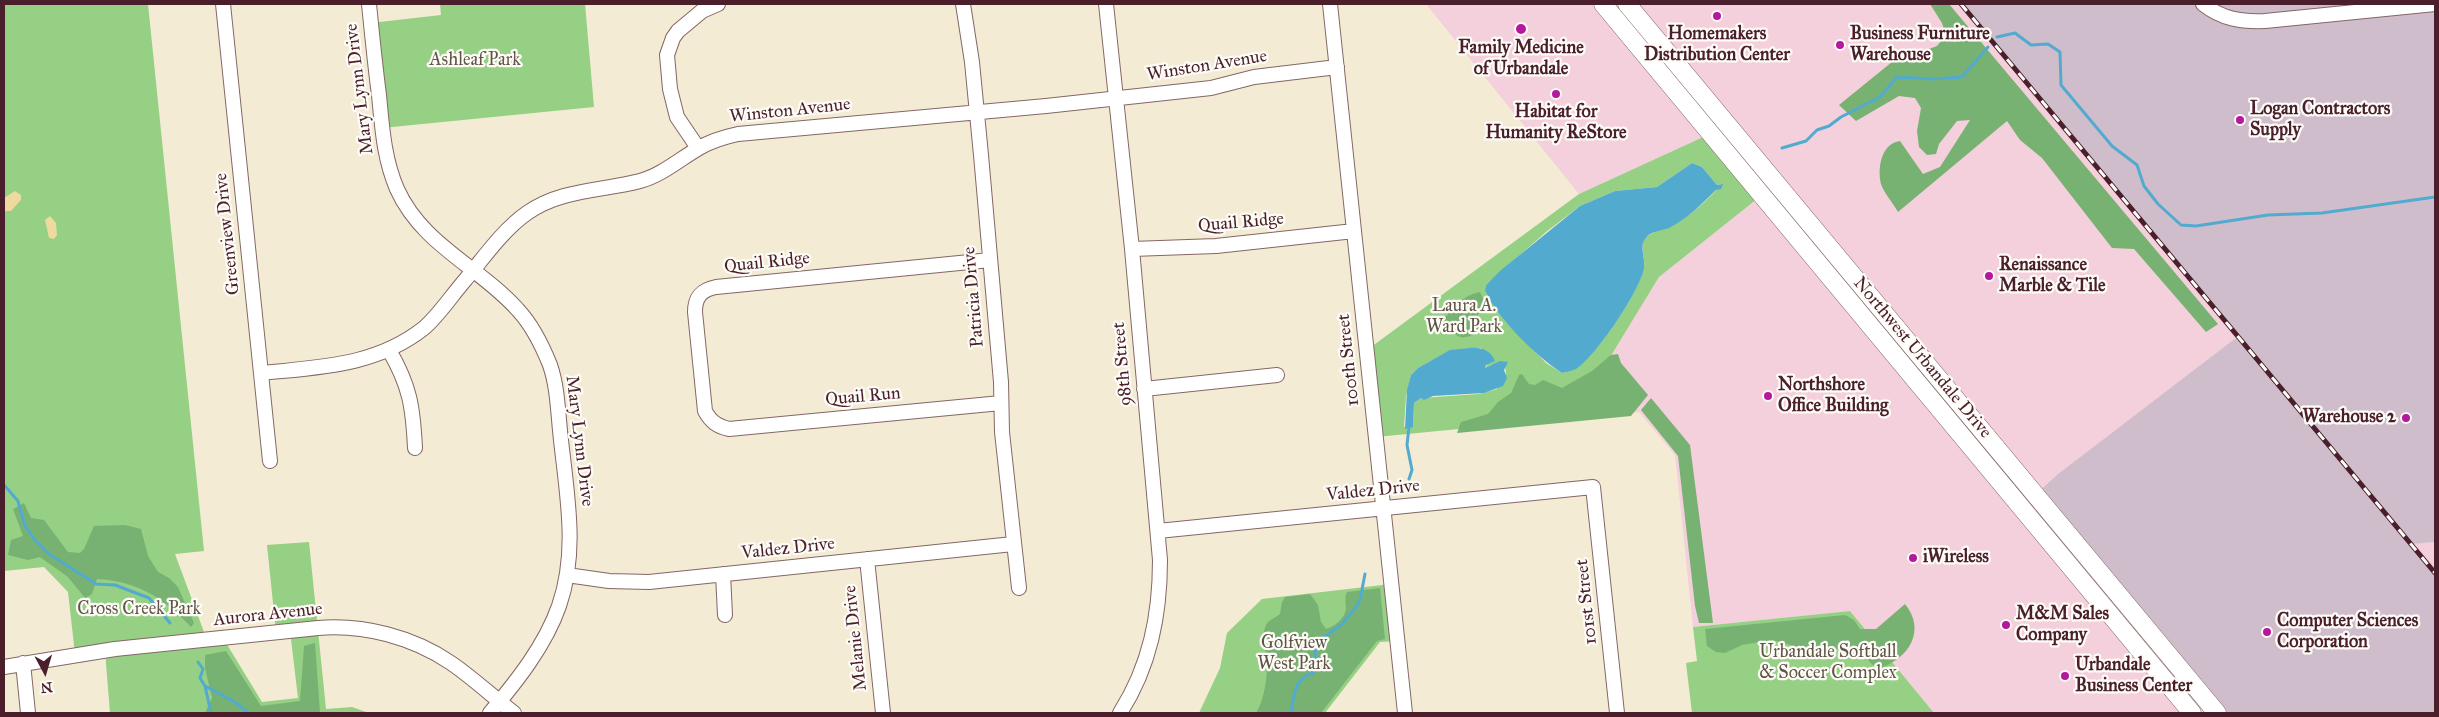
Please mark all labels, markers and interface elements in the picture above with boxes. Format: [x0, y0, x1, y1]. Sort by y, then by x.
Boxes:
marker: Homemakers Distribution Center [1711, 10, 1723, 22]
street label: Mary Lynn Drive [341, 22, 379, 156]
marker: Family Medicine of Urbandale [1514, 22, 1528, 36]
place label: Homemakers Distribution Center [1644, 24, 1790, 66]
place label: Business Furniture Warehouse [1850, 24, 1990, 66]
place label: Family Medicine of Urbandale [1458, 38, 1584, 80]
marker: Business Furniture Warehouse [1834, 39, 1846, 51]
street label: Winston Avenue [1145, 46, 1269, 86]
park label: Ashleaf Park [429, 50, 521, 72]
marker: Habitat for Humanity ReStore [1550, 88, 1562, 100]
street label: Winston Avenue [728, 94, 852, 128]
place label: Logan Contractors Supply [2250, 99, 2390, 142]
place label: Habitat for Humanity ReStore [1485, 102, 1627, 144]
marker: Logan Contractors Supply [2234, 114, 2246, 126]
street label: Greenview Drive [211, 172, 245, 296]
street label: Quail Ridge [1197, 208, 1285, 238]
street label: Patricia Drive [959, 246, 989, 348]
street label: Quail Ridge [723, 248, 811, 278]
place label: Renaissance Marble & Tile [1999, 255, 2105, 298]
marker: Renaissance Marble & Tile [1983, 270, 1995, 282]
street label: Northwest Urbandale Drive [1848, 273, 1996, 443]
park label: Laura A. Ward Park [1426, 296, 1502, 338]
street label: 100th Street [1333, 313, 1365, 407]
street label: 98th Street [1109, 321, 1137, 407]
street label: Mary Lynn Drive [560, 374, 598, 508]
place label: Northshore Office Building [1778, 375, 1888, 418]
street label: Quail Run [824, 383, 902, 411]
marker: Northshore Office Building [1762, 390, 1774, 402]
place label: Warehouse 2 [2303, 407, 2396, 429]
marker: Warehouse 2 [2400, 412, 2412, 424]
street label: Valdez Drive [1325, 475, 1421, 507]
street label: Valdez Drive [740, 533, 836, 565]
place label: iWireless [1923, 547, 1989, 569]
marker: iWireless [1907, 552, 1919, 564]
street label: 101st Street [1572, 558, 1602, 646]
street label: Melanie Drive [840, 584, 872, 692]
park label: Cross Creek Park [77, 599, 201, 621]
street label: Aurora Avenue [212, 599, 324, 631]
place label: M&M Sales Company [2016, 604, 2109, 646]
place label: Computer Sciences Corporation [2277, 611, 2418, 654]
marker: M&M Sales Company [2000, 619, 2012, 631]
marker: Computer Sciences Corporation [2261, 626, 2273, 638]
park label: Golfview West Park [1257, 633, 1331, 676]
park label: Urbandale Softball & Soccer Complex [1759, 642, 1897, 684]
north arrow [20, 647, 70, 697]
place label: Urbandale Business Center [2075, 655, 2192, 698]
marker: Urbandale Business Center [2059, 670, 2071, 682]
text: N [40, 678, 53, 696]

